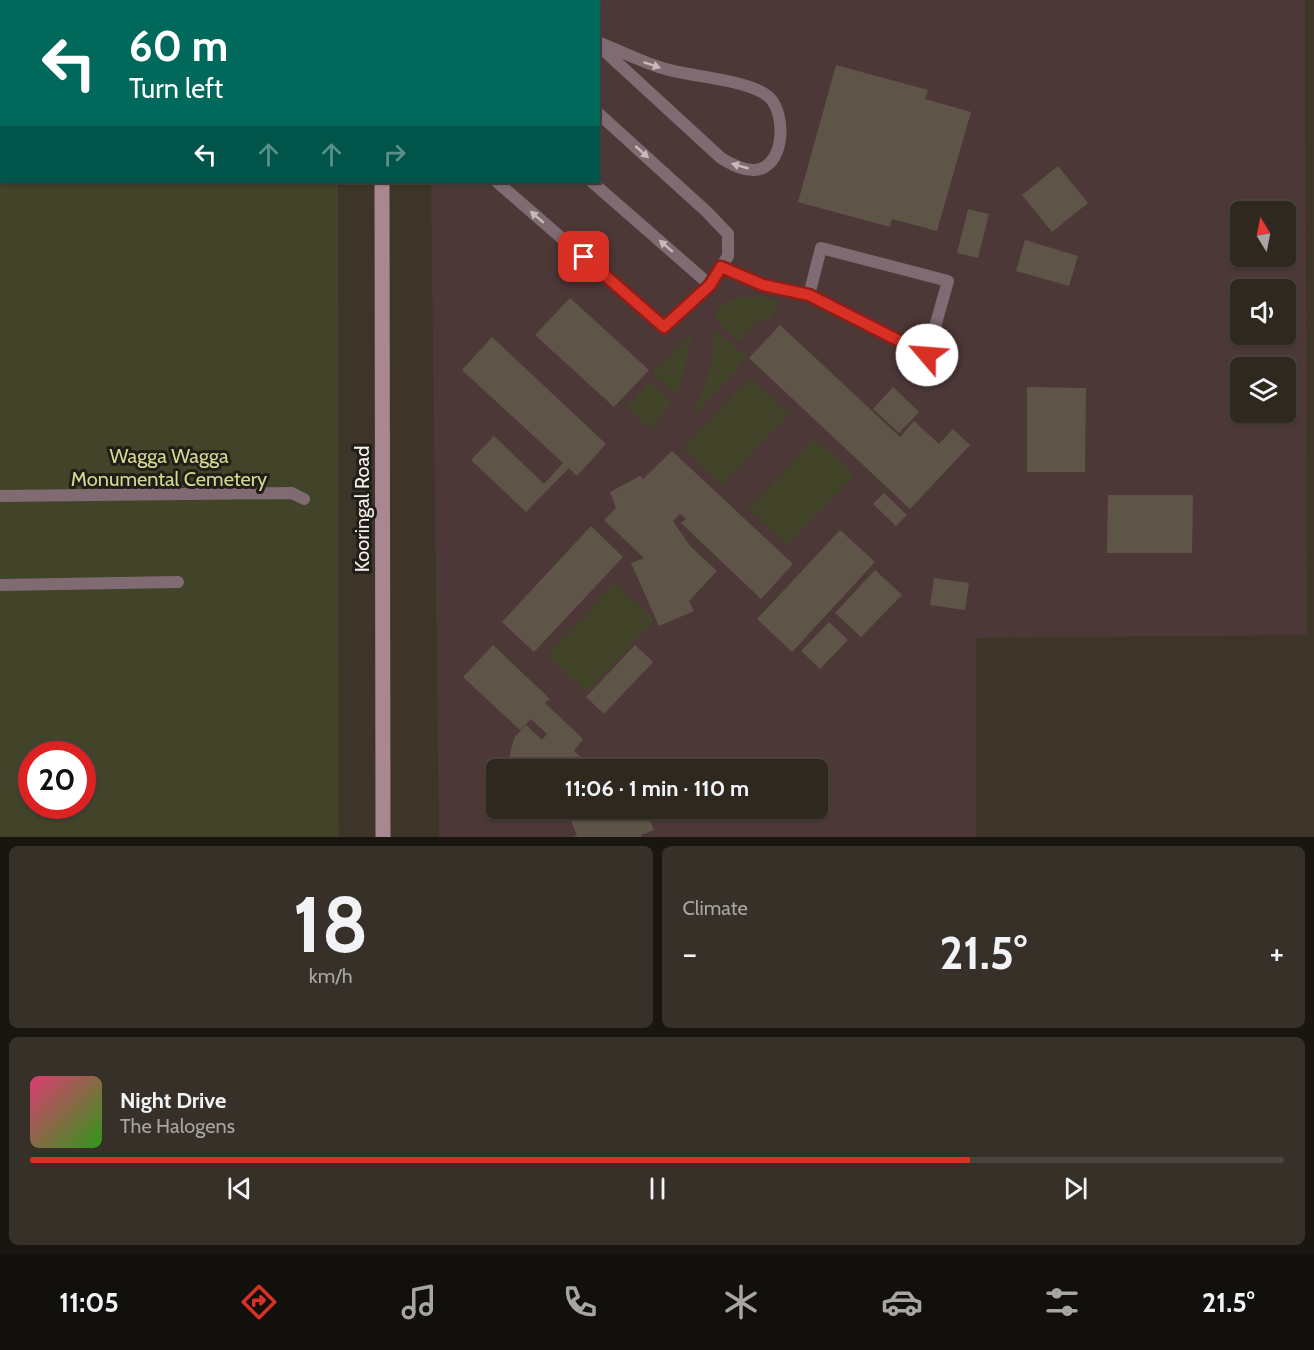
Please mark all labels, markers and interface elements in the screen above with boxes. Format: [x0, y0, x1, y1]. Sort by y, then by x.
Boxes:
text: 60 m [129, 20, 228, 72]
icon: left [30, 24, 108, 102]
one-way arrow [643, 60, 661, 70]
text: Turn left [129, 72, 223, 105]
icon: left [189, 138, 222, 171]
icon: ahead [252, 138, 285, 171]
icon: ahead [315, 138, 348, 171]
icon: right [378, 138, 411, 171]
one-way arrow [634, 145, 649, 158]
one-way arrow [731, 161, 749, 170]
north arrow [1230, 201, 1296, 267]
map controls [1230, 201, 1296, 423]
one-way arrow [529, 210, 545, 223]
pin [558, 231, 609, 282]
icon: arrive [567, 240, 600, 273]
one-way arrow [659, 240, 674, 253]
button: sound [1230, 279, 1296, 345]
position arrow [895, 323, 959, 387]
button: layers [1230, 357, 1296, 423]
park label: Wagga Wagga Monumental Cemetery [71, 444, 267, 491]
street label: Kooringal Road [350, 446, 374, 572]
speed limit sign: 20 [18, 741, 96, 819]
text: 11:06 · 1 min · 110 m [565, 775, 749, 802]
text: 18 [293, 877, 369, 972]
text: Climate [683, 896, 748, 920]
text: 21.5° [939, 926, 1027, 980]
text: − [683, 933, 697, 973]
text: + [1269, 933, 1284, 973]
text: km/h [309, 964, 353, 988]
text: Night Drive [120, 1087, 226, 1114]
text: The Halogens [120, 1114, 235, 1138]
icon: previous [223, 1172, 256, 1205]
icon: pause [641, 1172, 674, 1205]
icon: next [1059, 1172, 1092, 1205]
icon: directions [238, 1281, 280, 1323]
icon: music [398, 1281, 440, 1323]
icon: phone [559, 1281, 601, 1323]
icon: climate [720, 1281, 762, 1323]
icon: car [881, 1281, 923, 1323]
icon: filters [1041, 1281, 1083, 1323]
text: 11:05 [59, 1286, 119, 1319]
text: 21.5° [1202, 1286, 1255, 1319]

